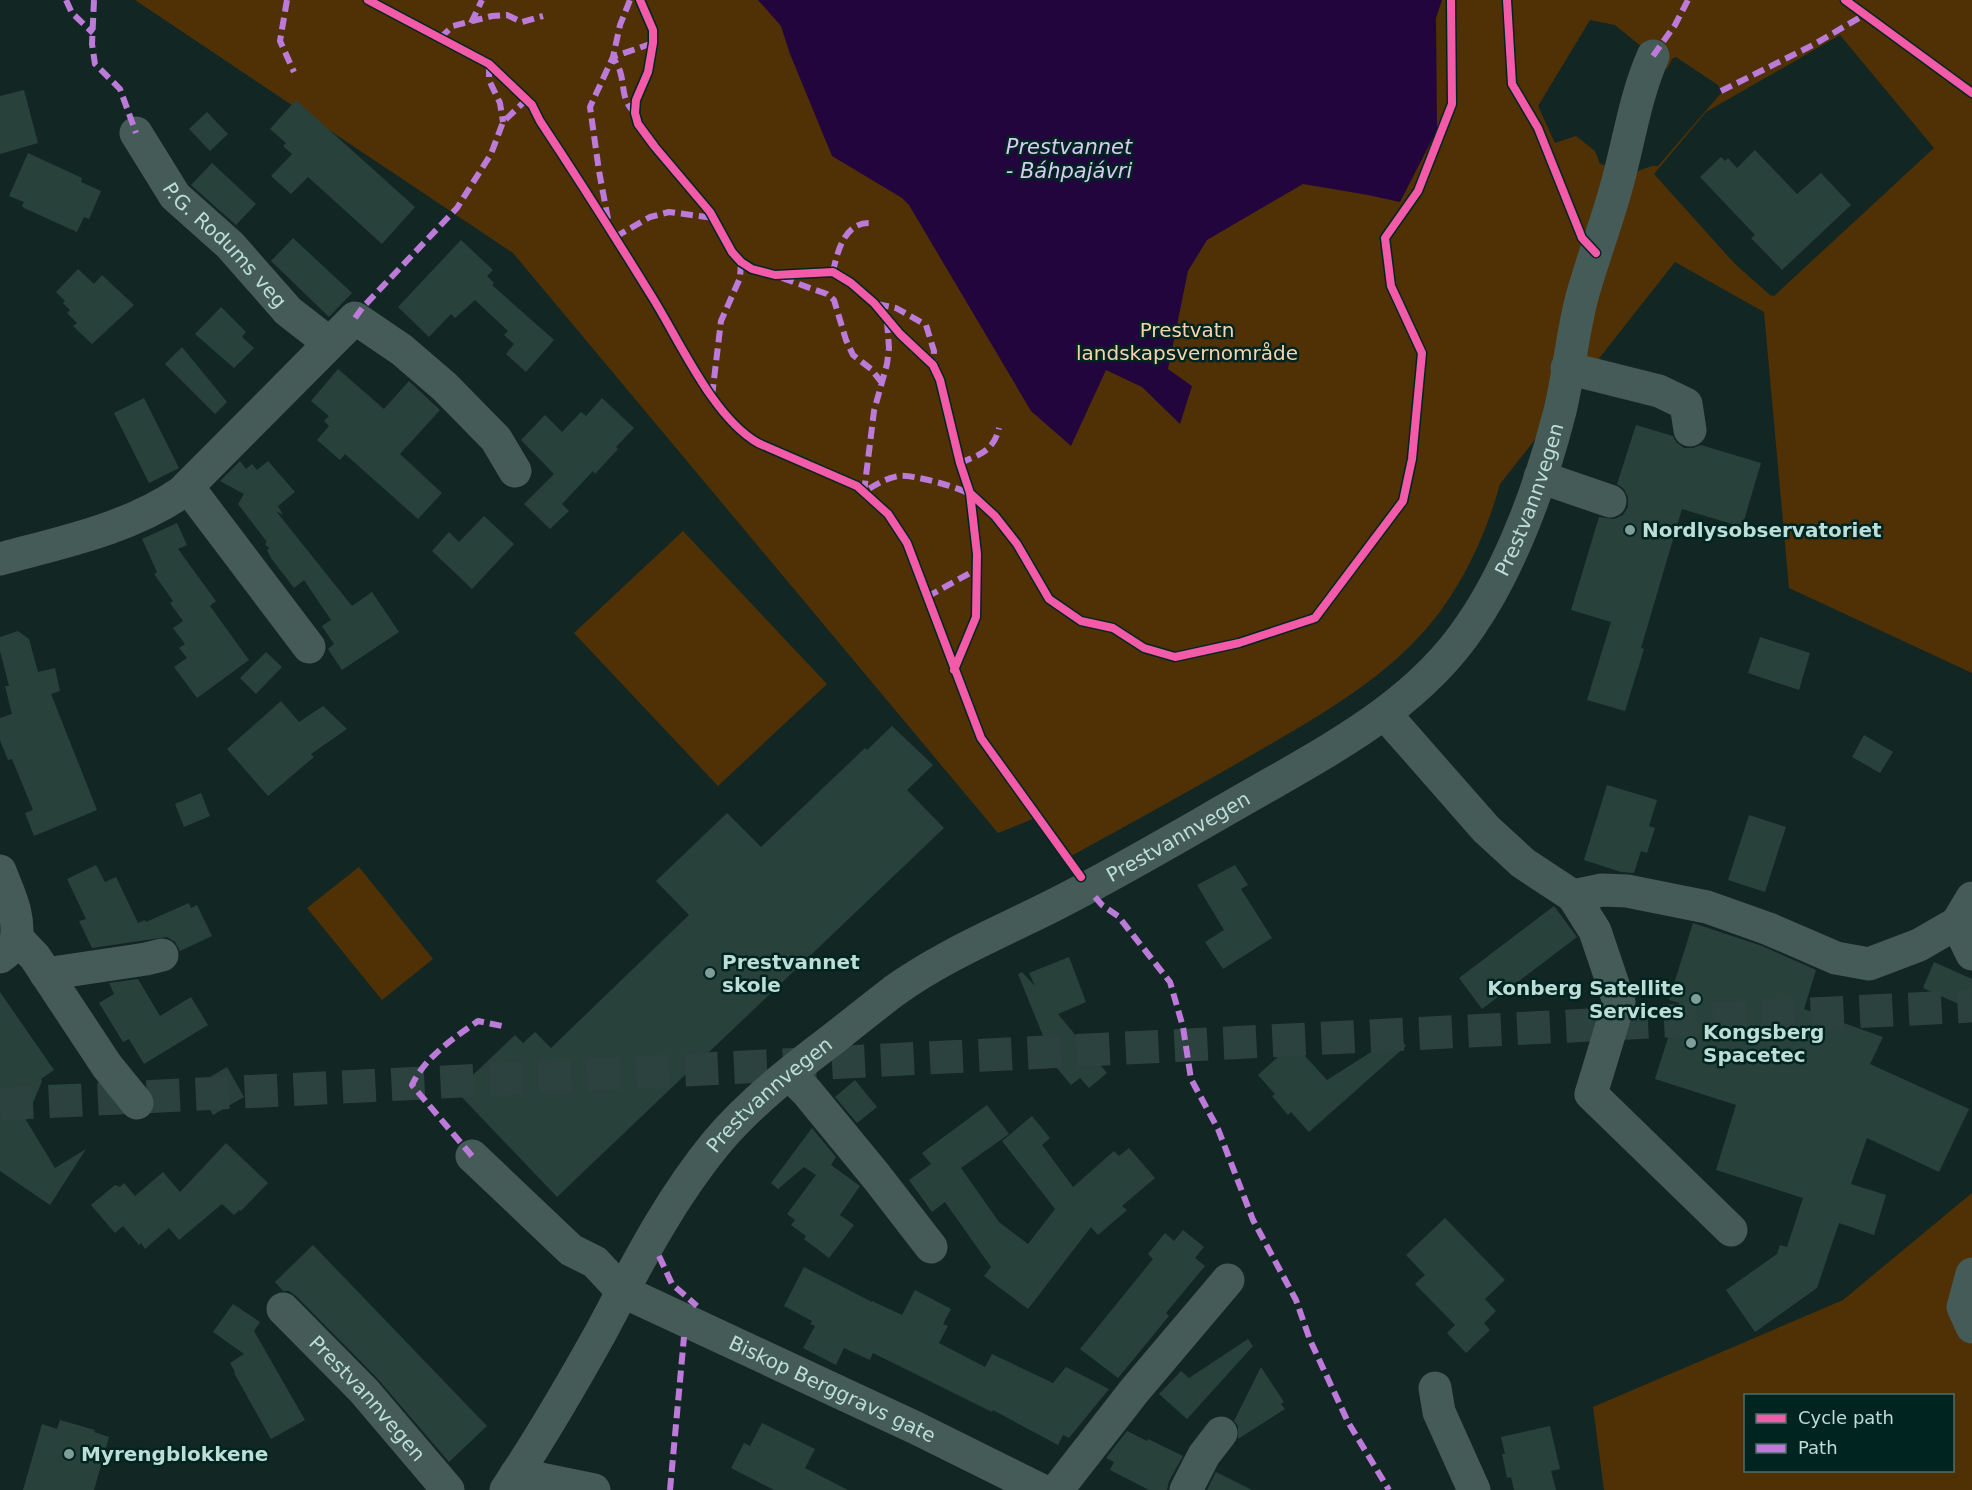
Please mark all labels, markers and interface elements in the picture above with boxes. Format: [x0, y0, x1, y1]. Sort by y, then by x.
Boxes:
water label: Prestvannet - Báhpajávri [1006, 135, 1133, 183]
street label: P.G. Rodums veg [158, 178, 292, 313]
park label: Prestvatn landskapsvernområde [1076, 318, 1298, 365]
street label: Prestvannvegen [1490, 420, 1568, 580]
place label: Nordlysobservatoriet [1642, 518, 1882, 542]
marker: Nordlysobservatoriet [1623, 523, 1637, 537]
street label: Prestvannvegen [1102, 786, 1254, 887]
place label: Prestvannet skole [722, 950, 860, 997]
marker: Prestvannet skole [703, 966, 717, 980]
place label: Konberg Satellite Services [1487, 976, 1684, 1023]
marker: Konberg Satellite Services [1689, 992, 1703, 1006]
place label: Kongsberg Spacetec [1703, 1020, 1824, 1067]
street label: Prestvannvegen [701, 1032, 837, 1157]
marker: Kongsberg Spacetec [1684, 1036, 1698, 1050]
street label: Prestvannvegen [304, 1331, 430, 1466]
street label: Biskop Berggravs gate [725, 1331, 940, 1448]
legend [1744, 1394, 1954, 1472]
text: Cycle path [1798, 1407, 1894, 1428]
text: Path [1798, 1437, 1838, 1458]
place label: Myrengblokkene [81, 1442, 268, 1466]
marker: Myrengblokkene [62, 1447, 76, 1461]

